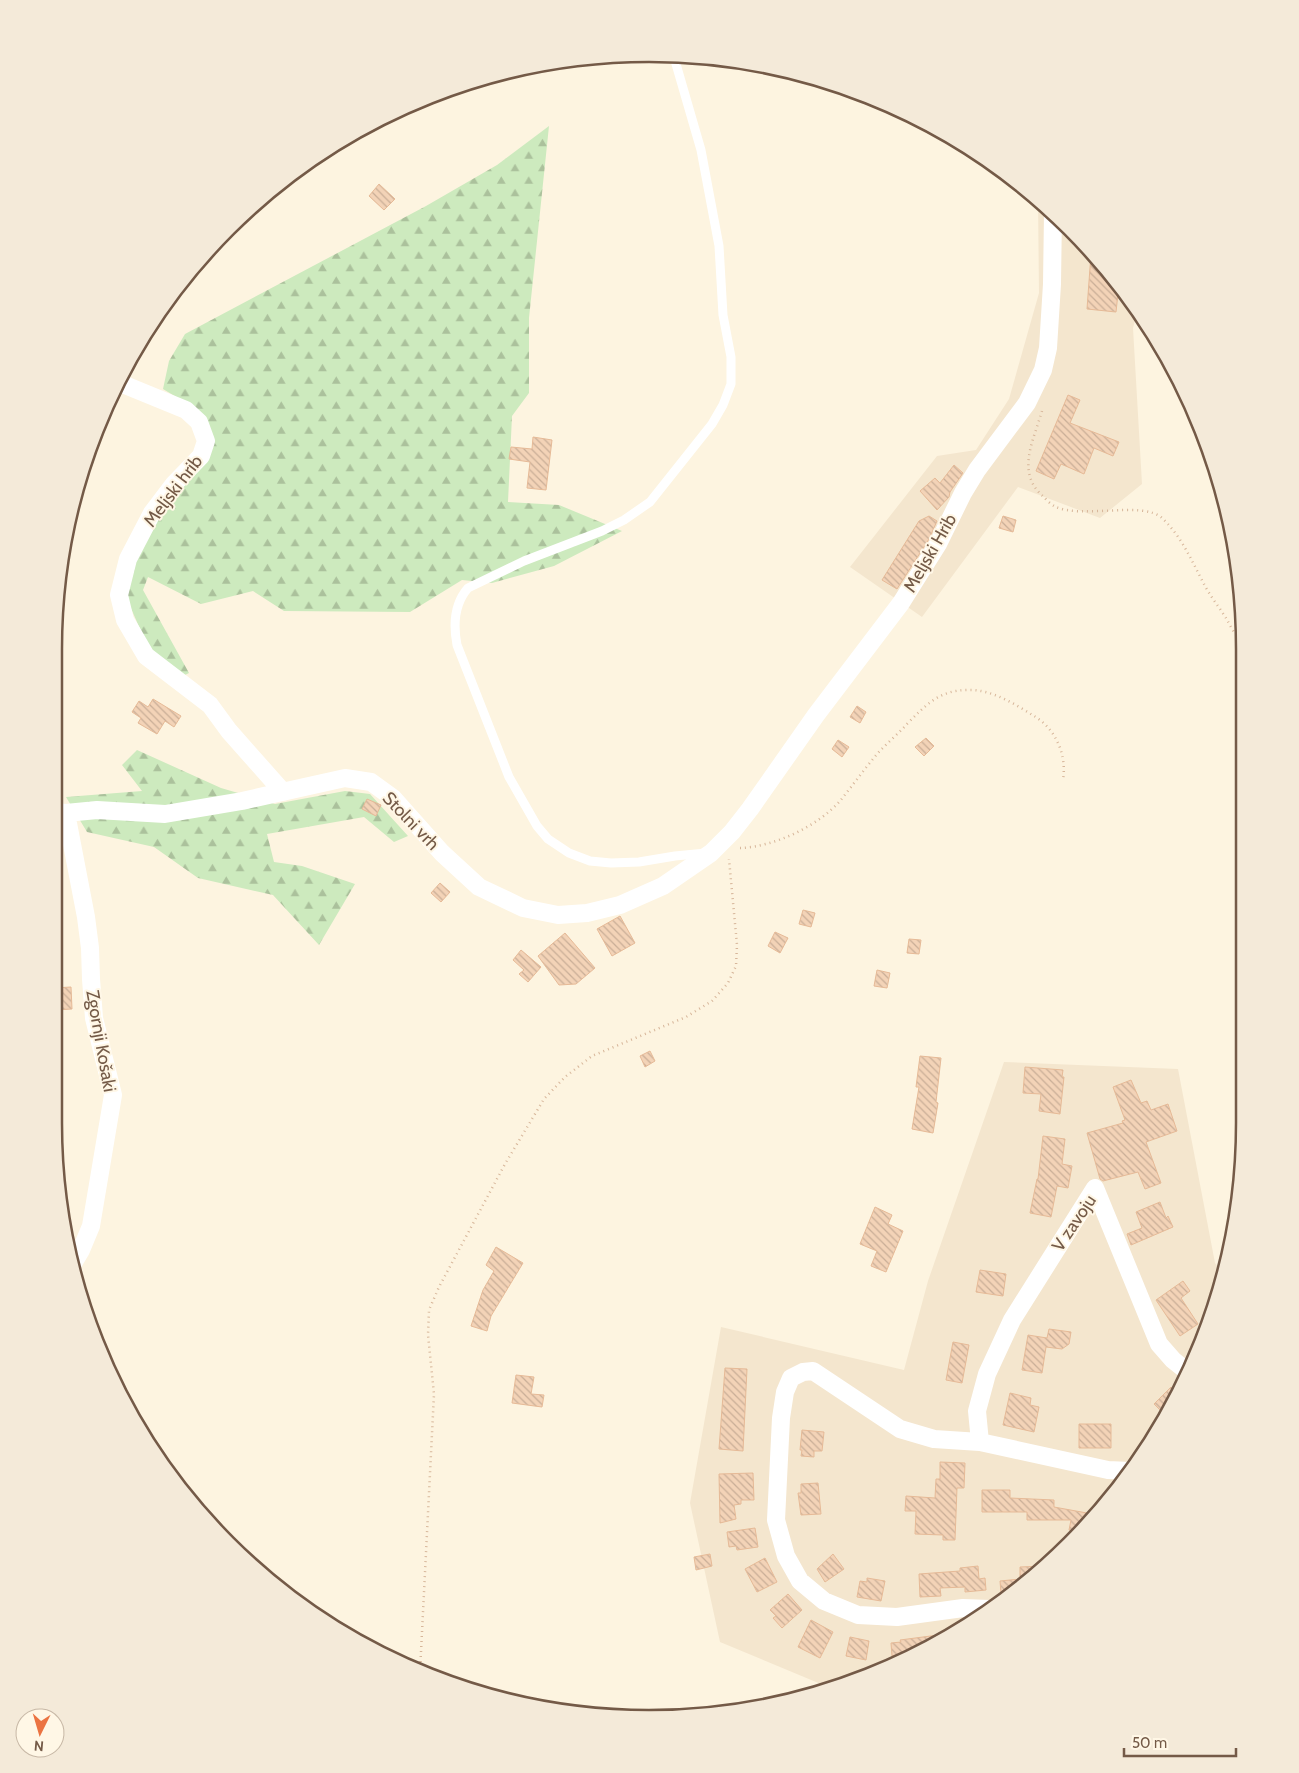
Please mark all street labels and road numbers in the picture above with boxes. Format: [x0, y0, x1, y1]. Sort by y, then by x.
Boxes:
street label: Meljski hrib [139, 451, 207, 531]
street label: Meljski Hrib [899, 510, 961, 596]
street label: Stolni vrh [378, 787, 444, 855]
street label: Zgornji Košaki [81, 988, 121, 1094]
street label: V zavoju [1047, 1190, 1101, 1256]

